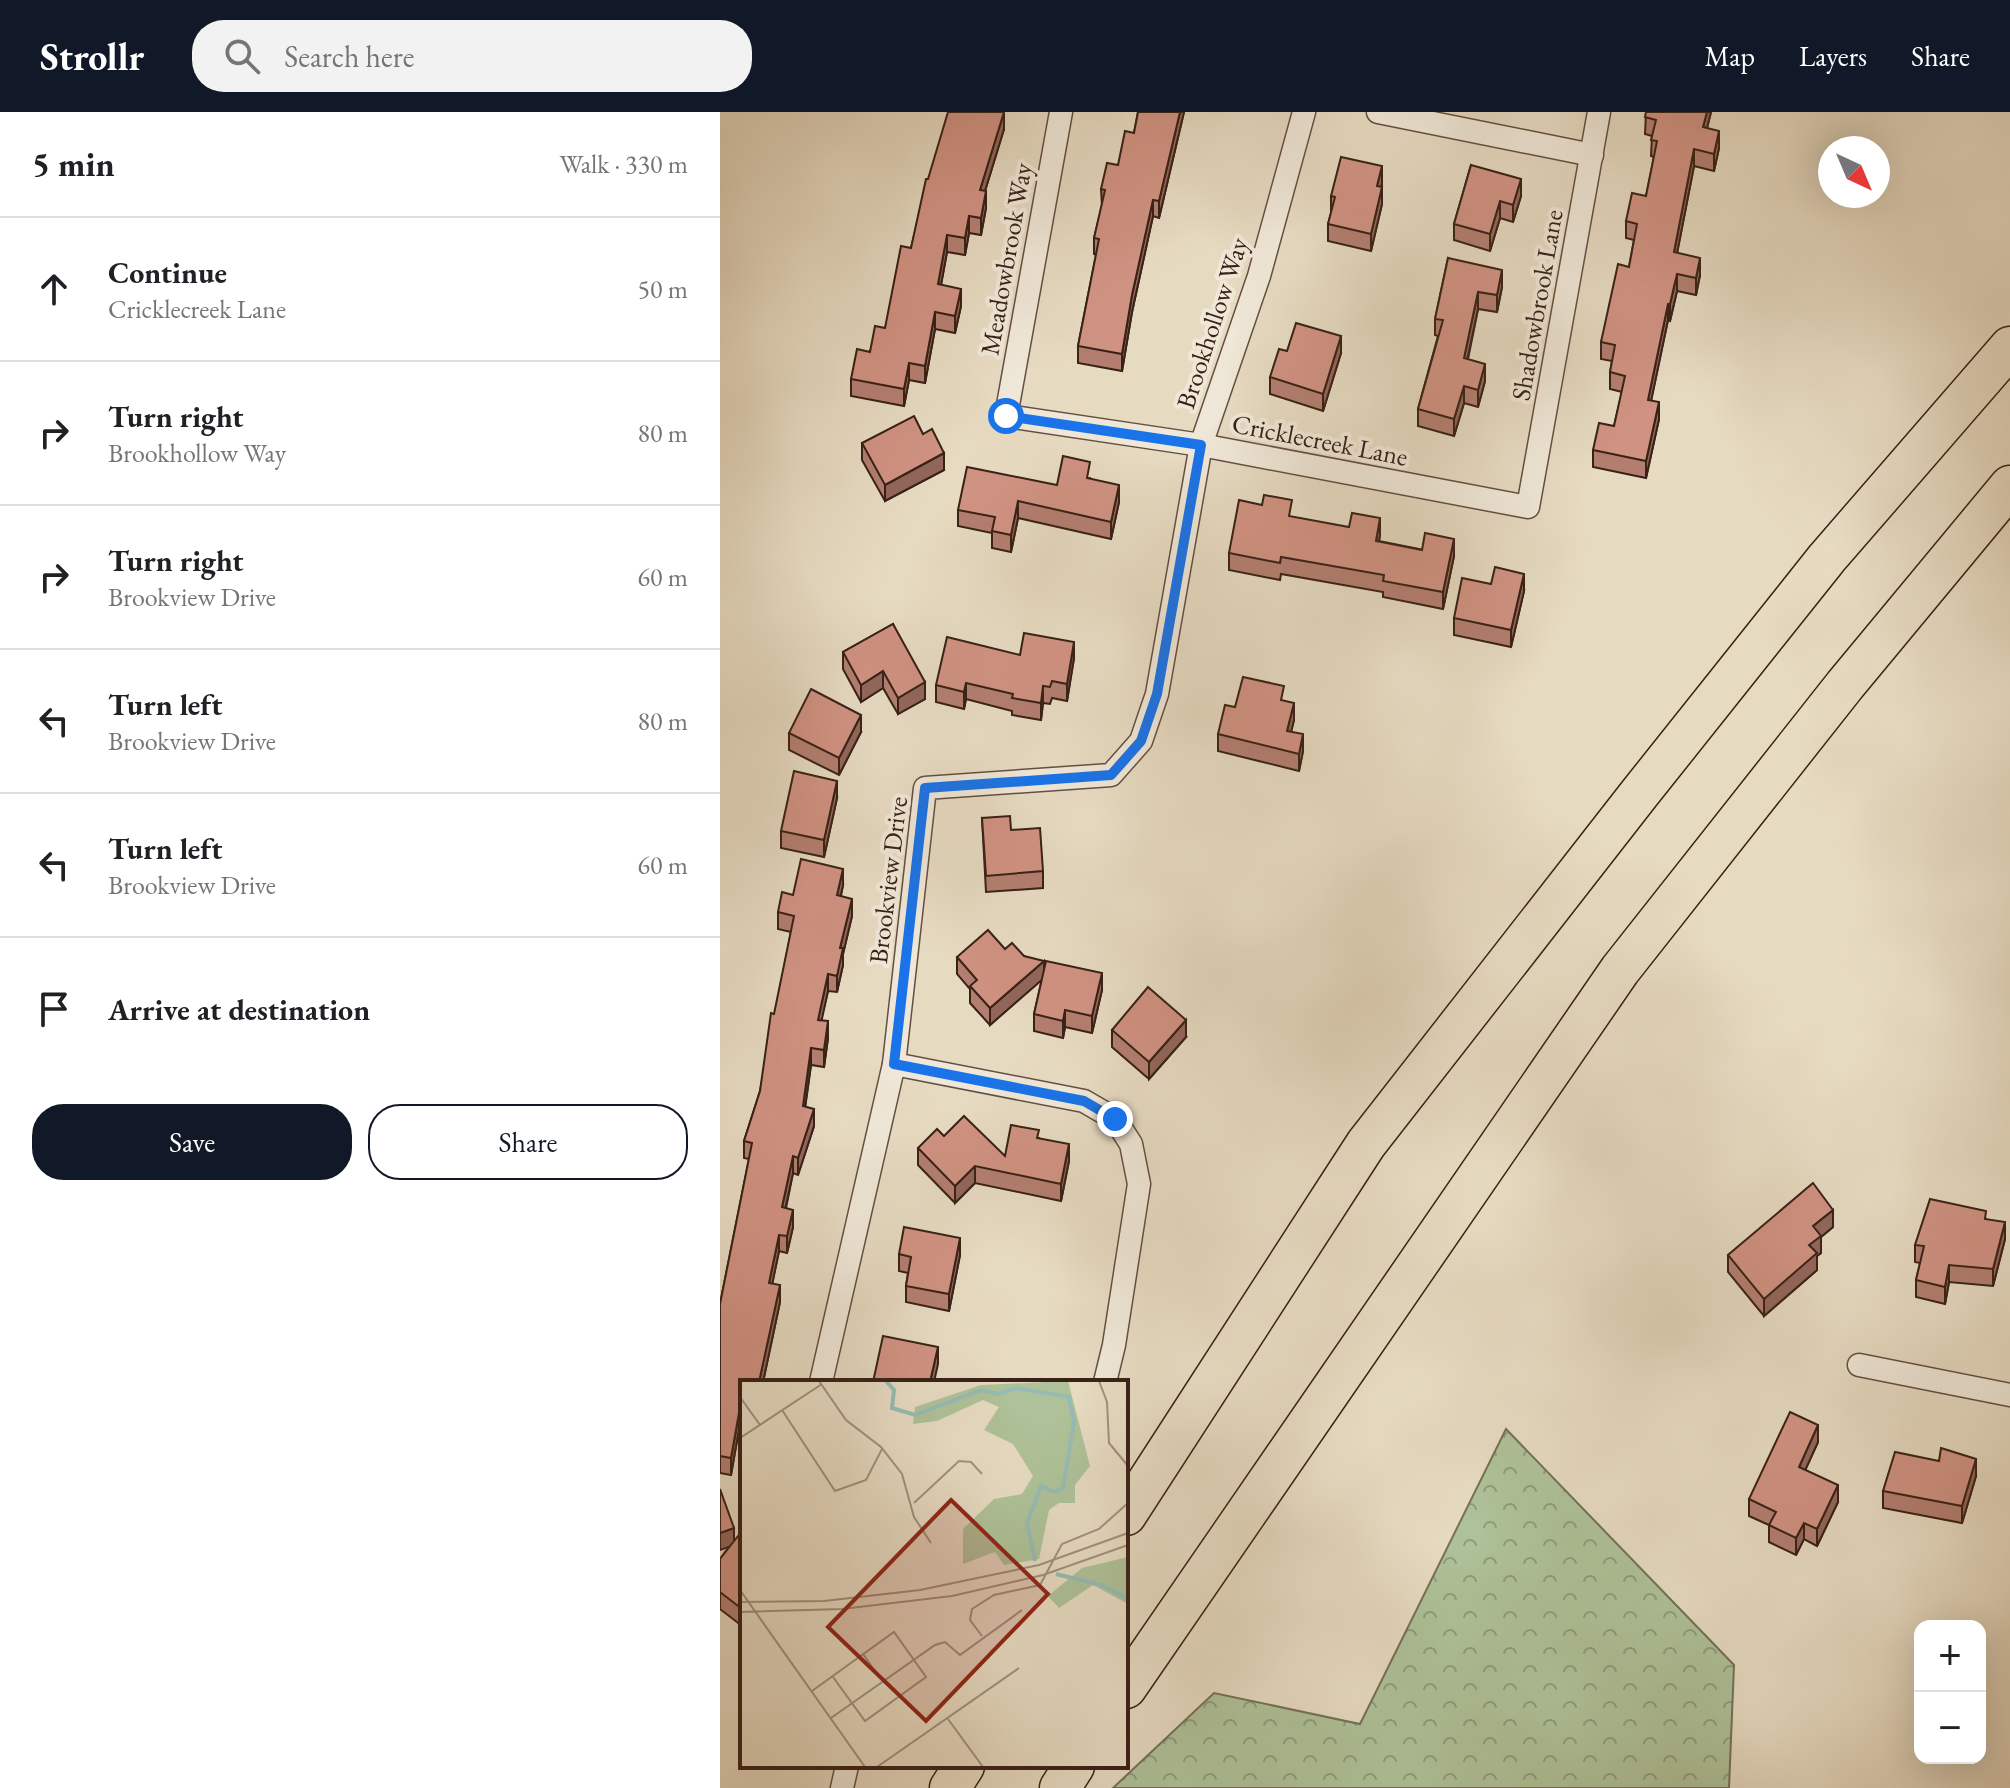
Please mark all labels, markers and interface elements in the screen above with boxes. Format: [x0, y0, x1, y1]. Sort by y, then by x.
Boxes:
search box [192, 20, 752, 92]
text: Strollr [40, 32, 144, 81]
icon: search [220, 34, 264, 78]
text: Search here [284, 37, 414, 76]
text: Map [1705, 38, 1755, 74]
text: Layers [1799, 38, 1867, 74]
text: Share [1911, 38, 1970, 74]
north arrow [1818, 136, 1890, 208]
text: 5 min [32, 142, 115, 186]
text: Walk · 330 m [560, 147, 688, 181]
street label: Meadowbrook Way [972, 160, 1040, 358]
street label: Shadowbrook Lane [1503, 207, 1571, 403]
street label: Brookhollow Way [1168, 233, 1256, 413]
text: Continue [108, 253, 227, 292]
icon: ahead [32, 267, 76, 311]
text: 50 m [638, 272, 688, 306]
text: Cricklecreek Lane [108, 292, 286, 326]
text: Turn right [108, 397, 244, 436]
route start [988, 398, 1024, 434]
street label: Cricklecreek Lane [1229, 406, 1411, 474]
icon: right [32, 411, 76, 455]
text: 80 m [638, 416, 688, 450]
text: Brookhollow Way [108, 436, 286, 470]
text: Turn right [108, 541, 244, 580]
icon: right [32, 555, 76, 599]
text: 60 m [638, 560, 688, 594]
text: Brookview Drive [108, 580, 276, 614]
text: Turn left [108, 685, 222, 724]
icon: left [32, 699, 76, 743]
text: 80 m [638, 704, 688, 738]
text: Brookview Drive [108, 724, 276, 758]
street label: Brookview Drive [861, 795, 915, 965]
text: Turn left [108, 829, 222, 868]
icon: left [32, 843, 76, 887]
text: 60 m [638, 848, 688, 882]
text: Brookview Drive [108, 868, 276, 902]
icon: arrive [32, 987, 76, 1031]
text: Arrive at destination [108, 990, 370, 1029]
route end [1097, 1101, 1133, 1137]
button: Save [32, 1104, 352, 1180]
button: Share [368, 1104, 688, 1180]
inset map [740, 1380, 1128, 1768]
map controls [1914, 1620, 1986, 1764]
button: + [1914, 1620, 1986, 1692]
button: − [1914, 1692, 1986, 1764]

